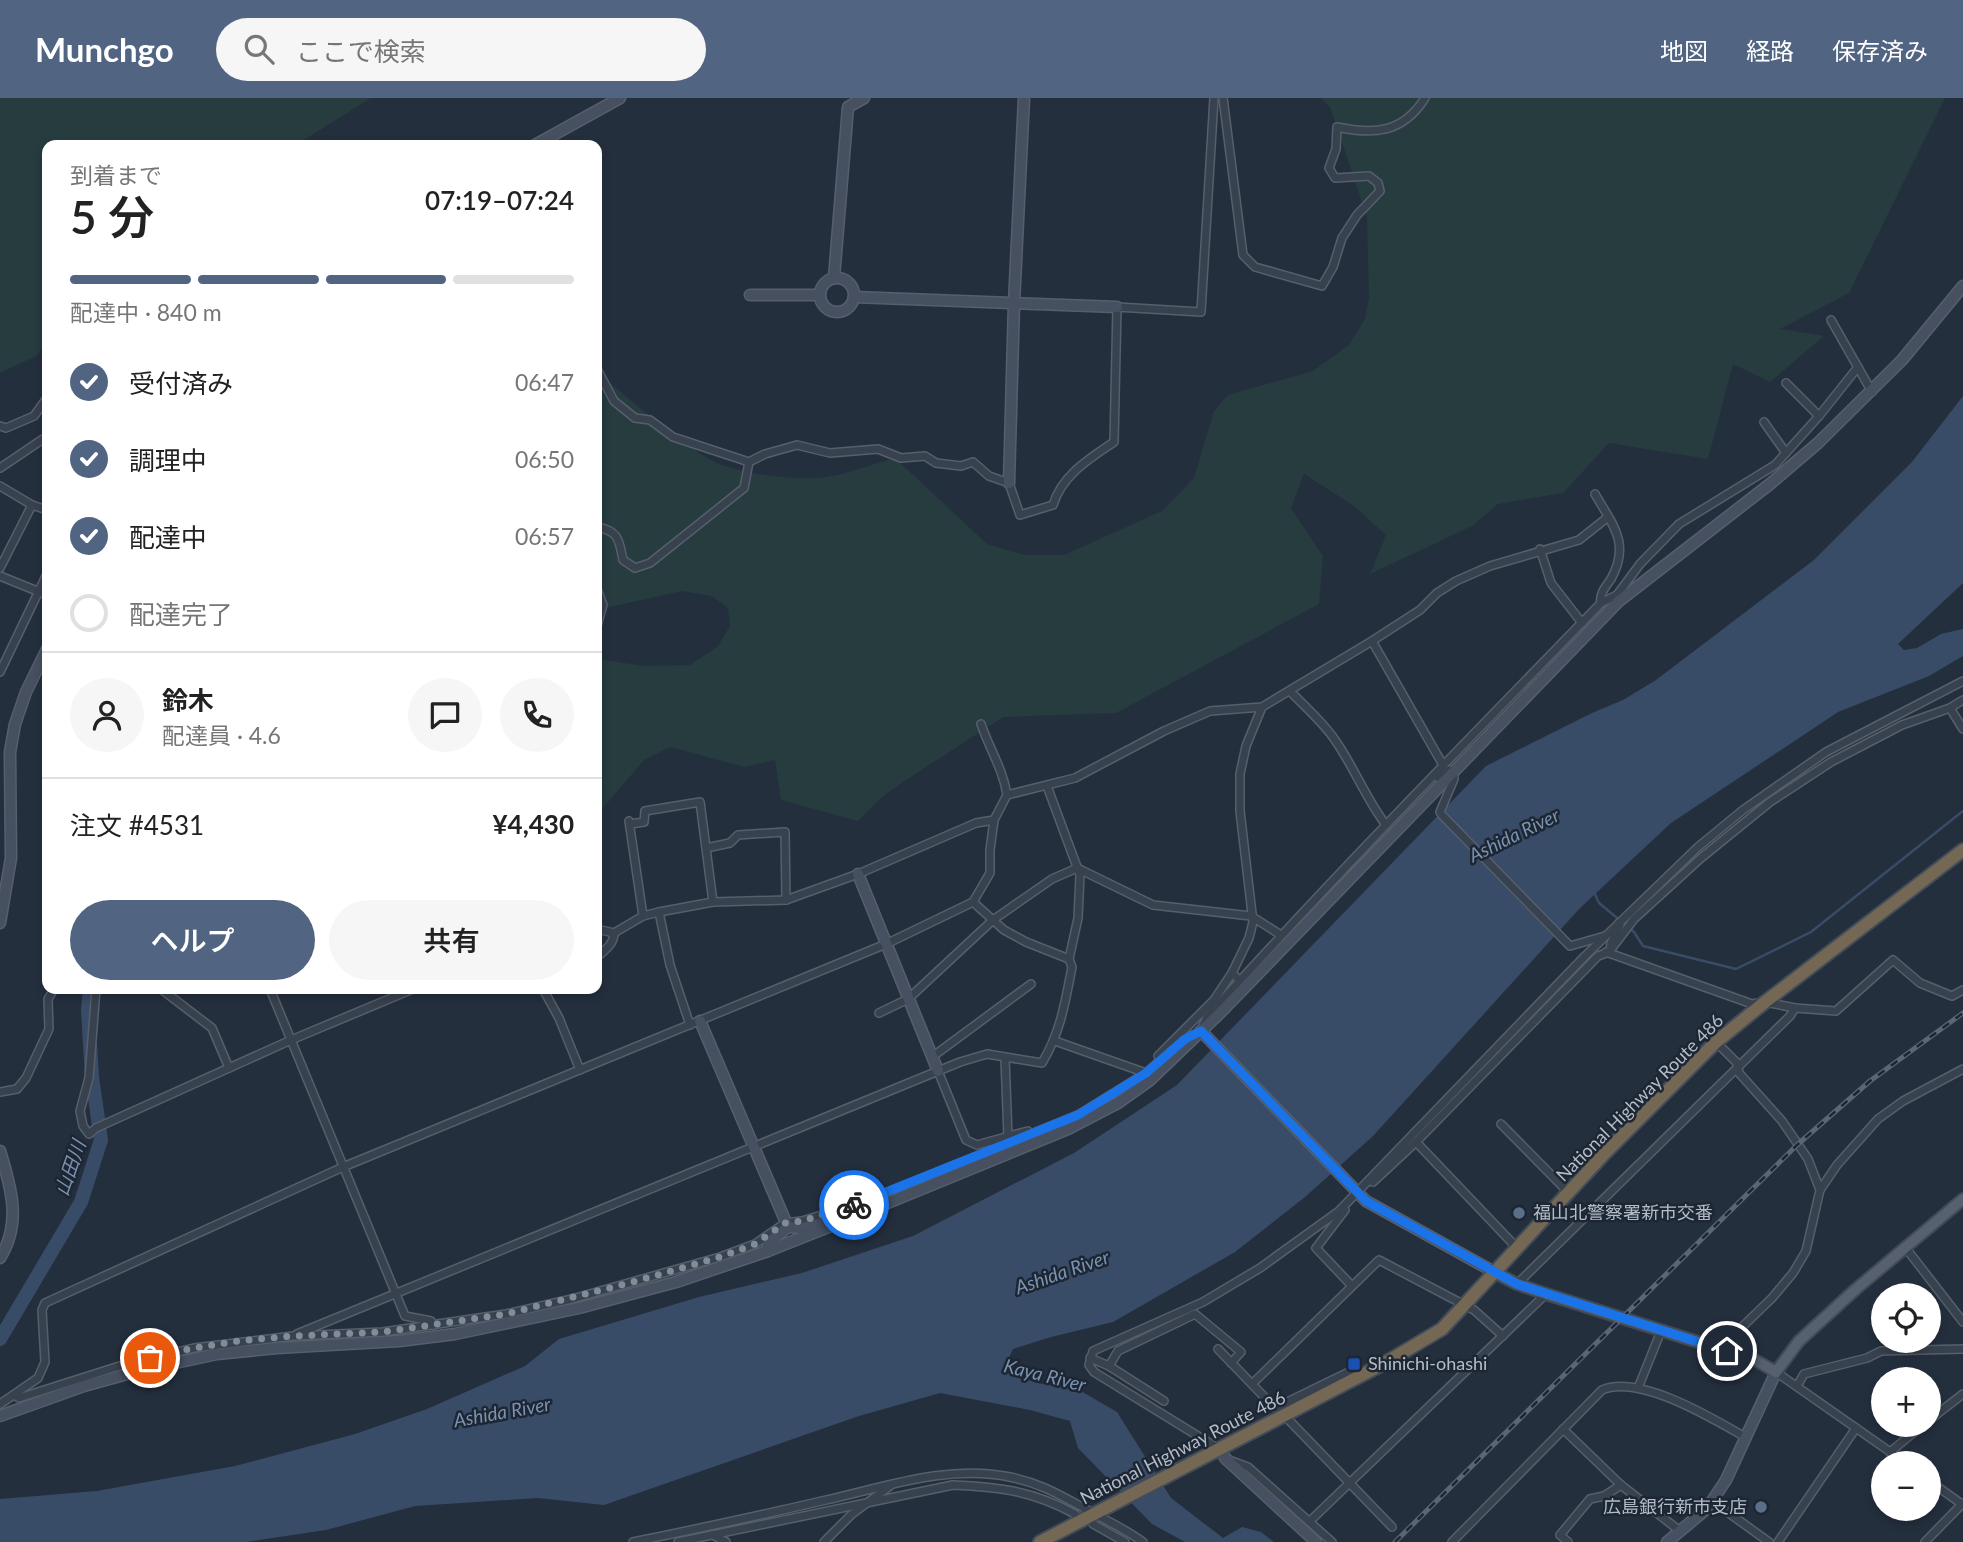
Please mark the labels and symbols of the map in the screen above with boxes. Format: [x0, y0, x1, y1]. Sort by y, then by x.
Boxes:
water label: Ashida River [1464, 803, 1563, 867]
street label: National Highway Route 486 [1551, 1009, 1728, 1186]
water label: 山田川 [49, 1135, 90, 1199]
courier [819, 1170, 889, 1240]
place label: 福山北警察署新市交番 [1533, 1201, 1713, 1223]
marker: 福山北警察署新市交番 [1511, 1205, 1527, 1221]
water label: Ashida River [1011, 1245, 1112, 1299]
pin [1697, 1321, 1757, 1381]
pin [120, 1328, 180, 1388]
place label: Shinichi-ohashi [1368, 1352, 1487, 1374]
water label: Kaya River [1002, 1353, 1089, 1396]
marker: Shinichi-ohashi [1346, 1356, 1362, 1372]
street label: National Highway Route 486 [1076, 1386, 1289, 1509]
water label: Ashida River [451, 1392, 553, 1432]
place label: 広島銀行新市支店 [1603, 1495, 1747, 1517]
marker: 広島銀行新市支店 [1753, 1499, 1769, 1515]

